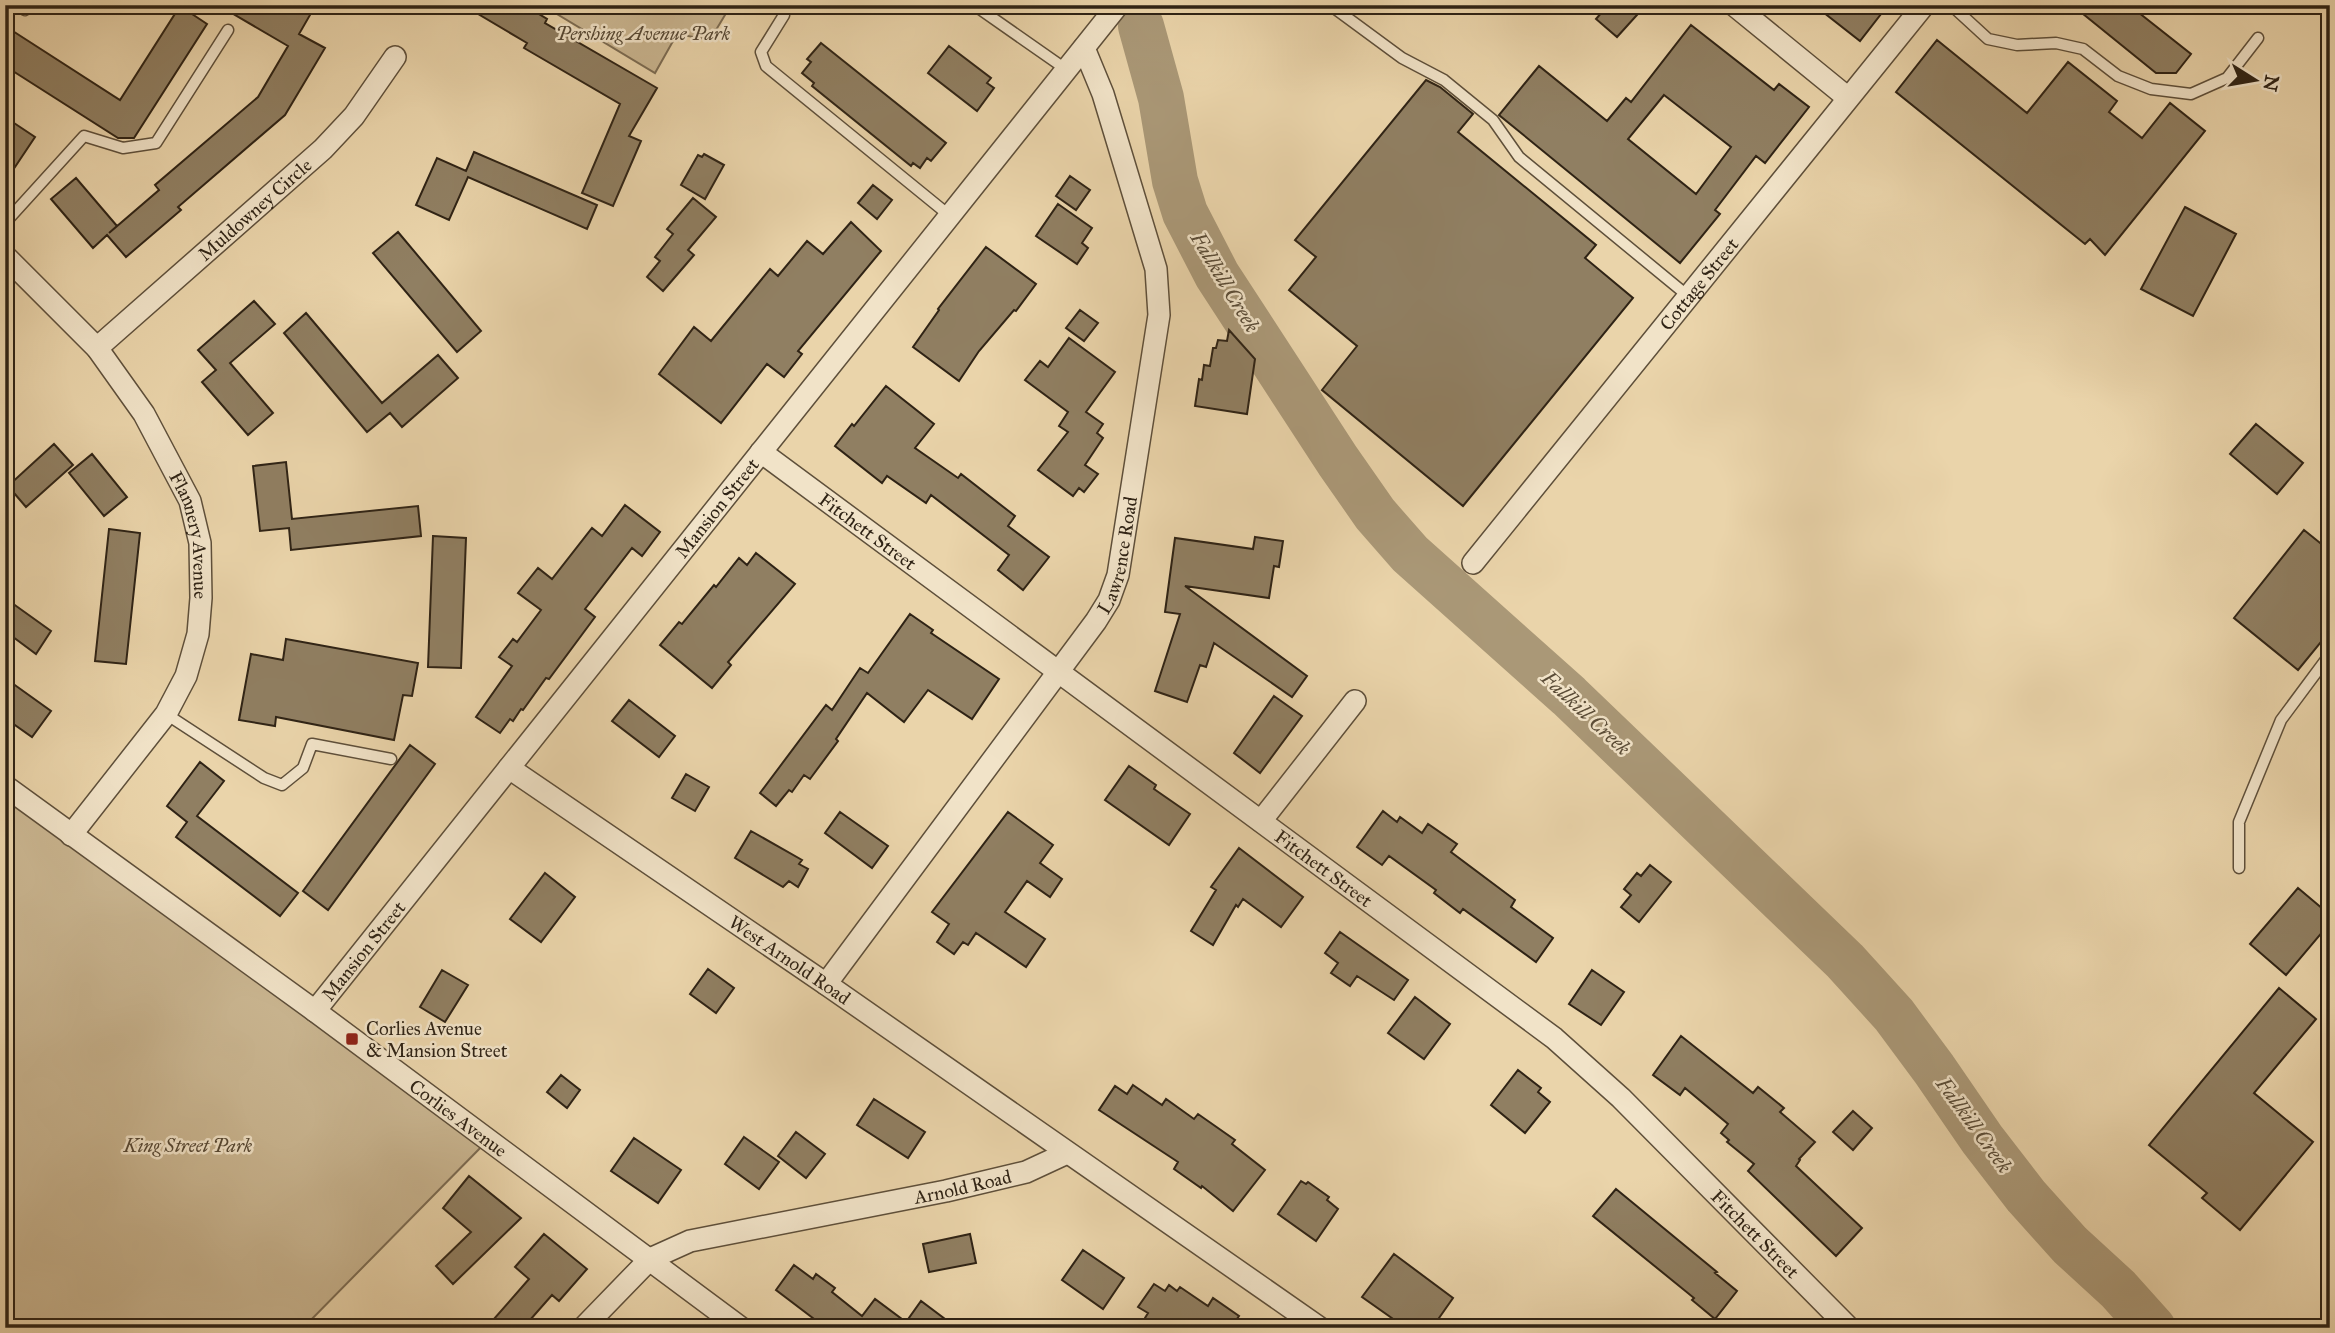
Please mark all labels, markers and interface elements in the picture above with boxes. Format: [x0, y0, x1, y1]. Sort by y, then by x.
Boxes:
park label: Pershing Avenue Park [556, 22, 731, 45]
north arrow [2220, 46, 2290, 116]
text: N [2258, 73, 2284, 93]
street label: Muldowney Circle [193, 153, 316, 266]
water label: Fallkill Creek [1184, 226, 1266, 338]
street label: Cottage Street [1655, 233, 1743, 335]
street label: Mansion Street [670, 453, 764, 563]
street label: Flannery Avenue [164, 467, 212, 599]
street label: Fitchett Street [814, 488, 921, 575]
street label: Lawrence Road [1092, 494, 1142, 618]
water label: Fallkill Creek [1535, 664, 1637, 761]
street label: Fitchett Street [1270, 825, 1377, 912]
street label: Mansion Street [317, 896, 410, 1006]
street label: West Arnold Road [725, 910, 855, 1010]
place label: Corlies Avenue & Mansion Street [366, 1017, 508, 1062]
marker: Corlies Avenue & Mansion Street [344, 1031, 360, 1047]
water label: Fallkill Creek [1930, 1071, 2018, 1179]
street label: Corlies Avenue [405, 1074, 512, 1162]
park label: King Street Park [123, 1134, 253, 1157]
street label: Arnold Road [911, 1165, 1014, 1209]
street label: Fitchett Street [1706, 1185, 1804, 1283]

